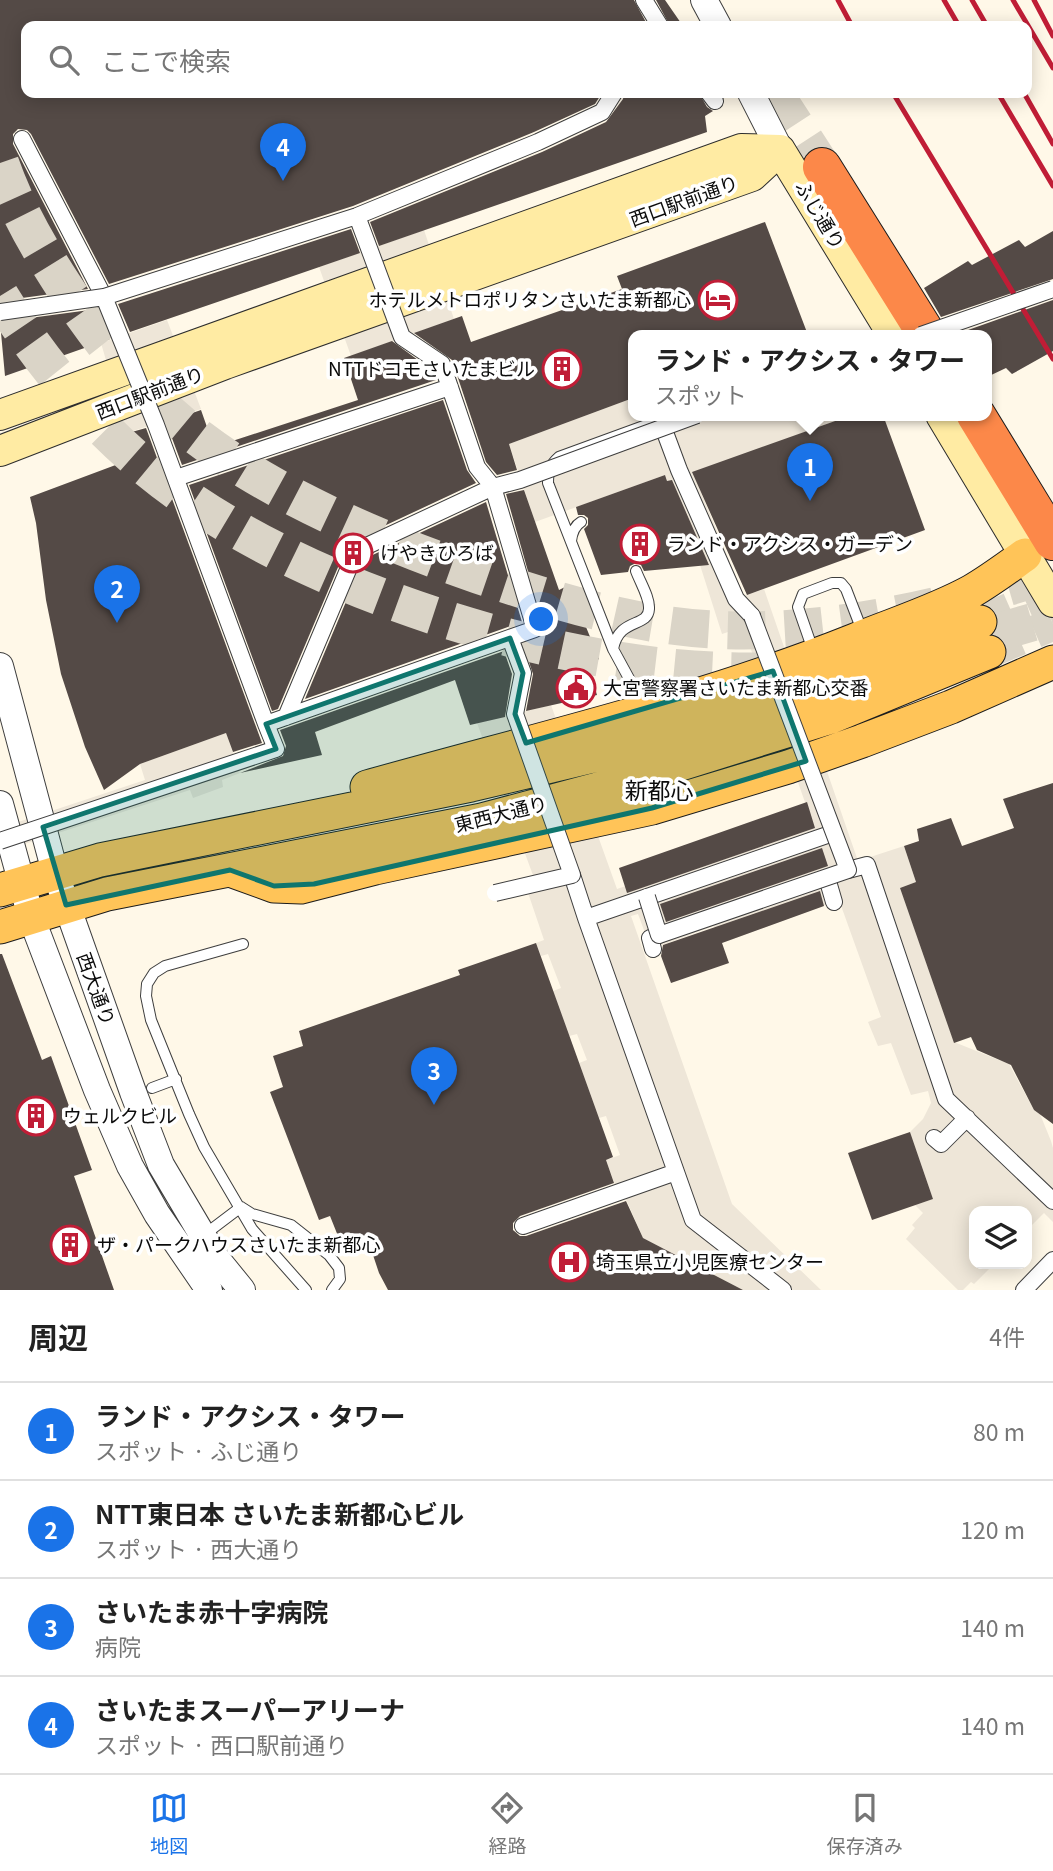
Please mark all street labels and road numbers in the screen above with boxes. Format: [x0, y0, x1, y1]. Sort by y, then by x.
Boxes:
street label: 西口駅前通り [625, 167, 742, 232]
street label: ふじ通り [790, 175, 852, 254]
street label: 西口駅前通り [91, 359, 208, 425]
street label: 東西大通り [451, 788, 550, 837]
street label: 西大通り [72, 948, 123, 1029]

